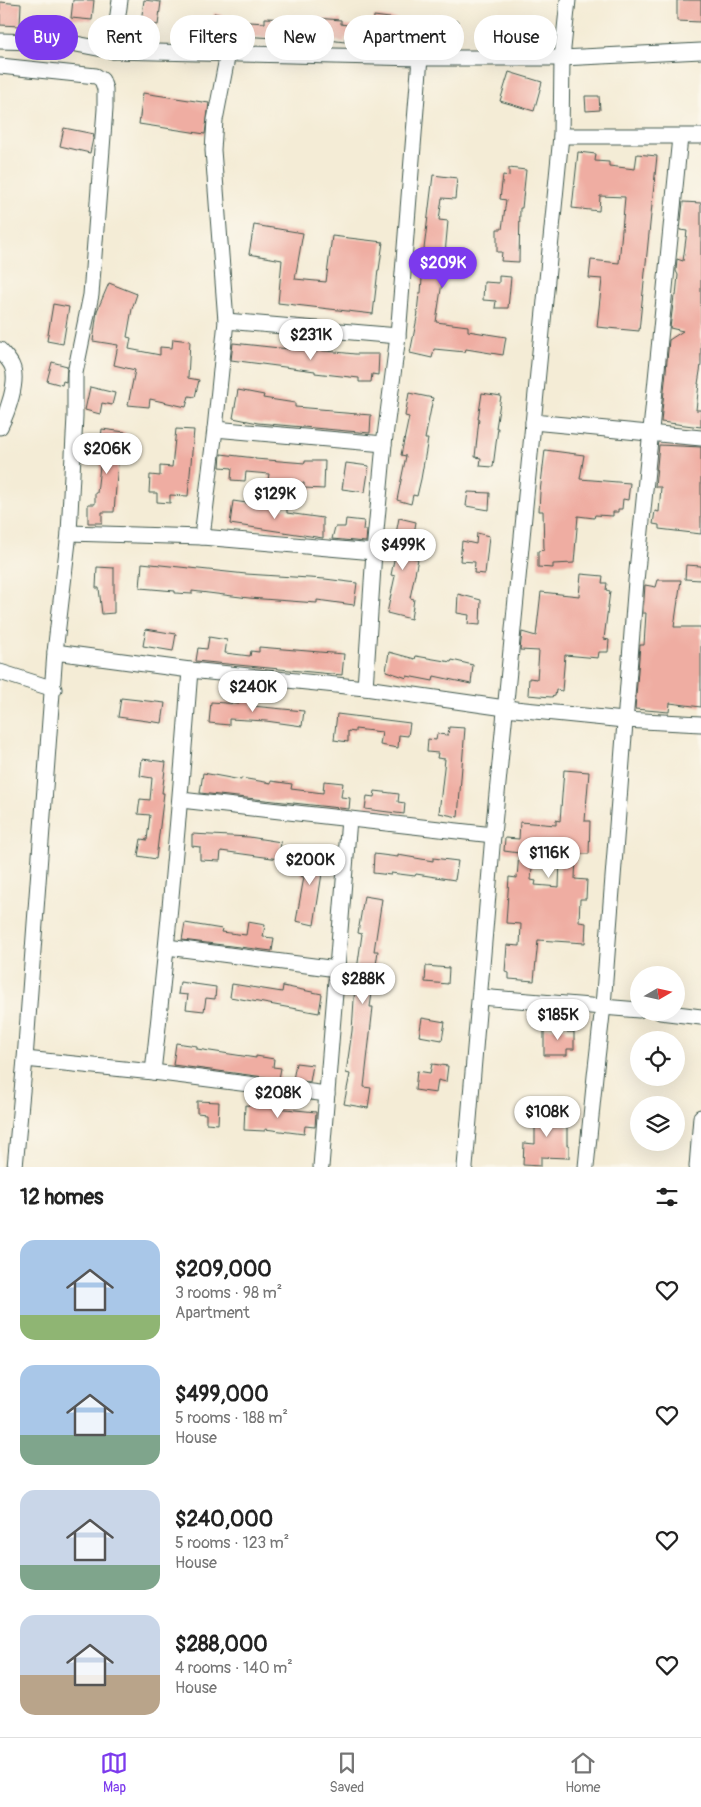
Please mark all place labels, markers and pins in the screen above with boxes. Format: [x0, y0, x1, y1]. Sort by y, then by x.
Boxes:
pin: $209K [408, 246, 478, 289]
pin: $231K [276, 318, 346, 361]
pin: $206K [72, 432, 142, 475]
pin: $129K [240, 478, 310, 520]
pin: $499K [368, 528, 438, 571]
pin: $240K [218, 670, 288, 713]
pin: $116K [514, 836, 584, 879]
pin: $200K [275, 844, 345, 886]
pin: $288K [328, 962, 398, 1005]
pin: $185K [523, 998, 593, 1041]
pin: $208K [243, 1076, 313, 1119]
pin: $108K [512, 1096, 582, 1138]

